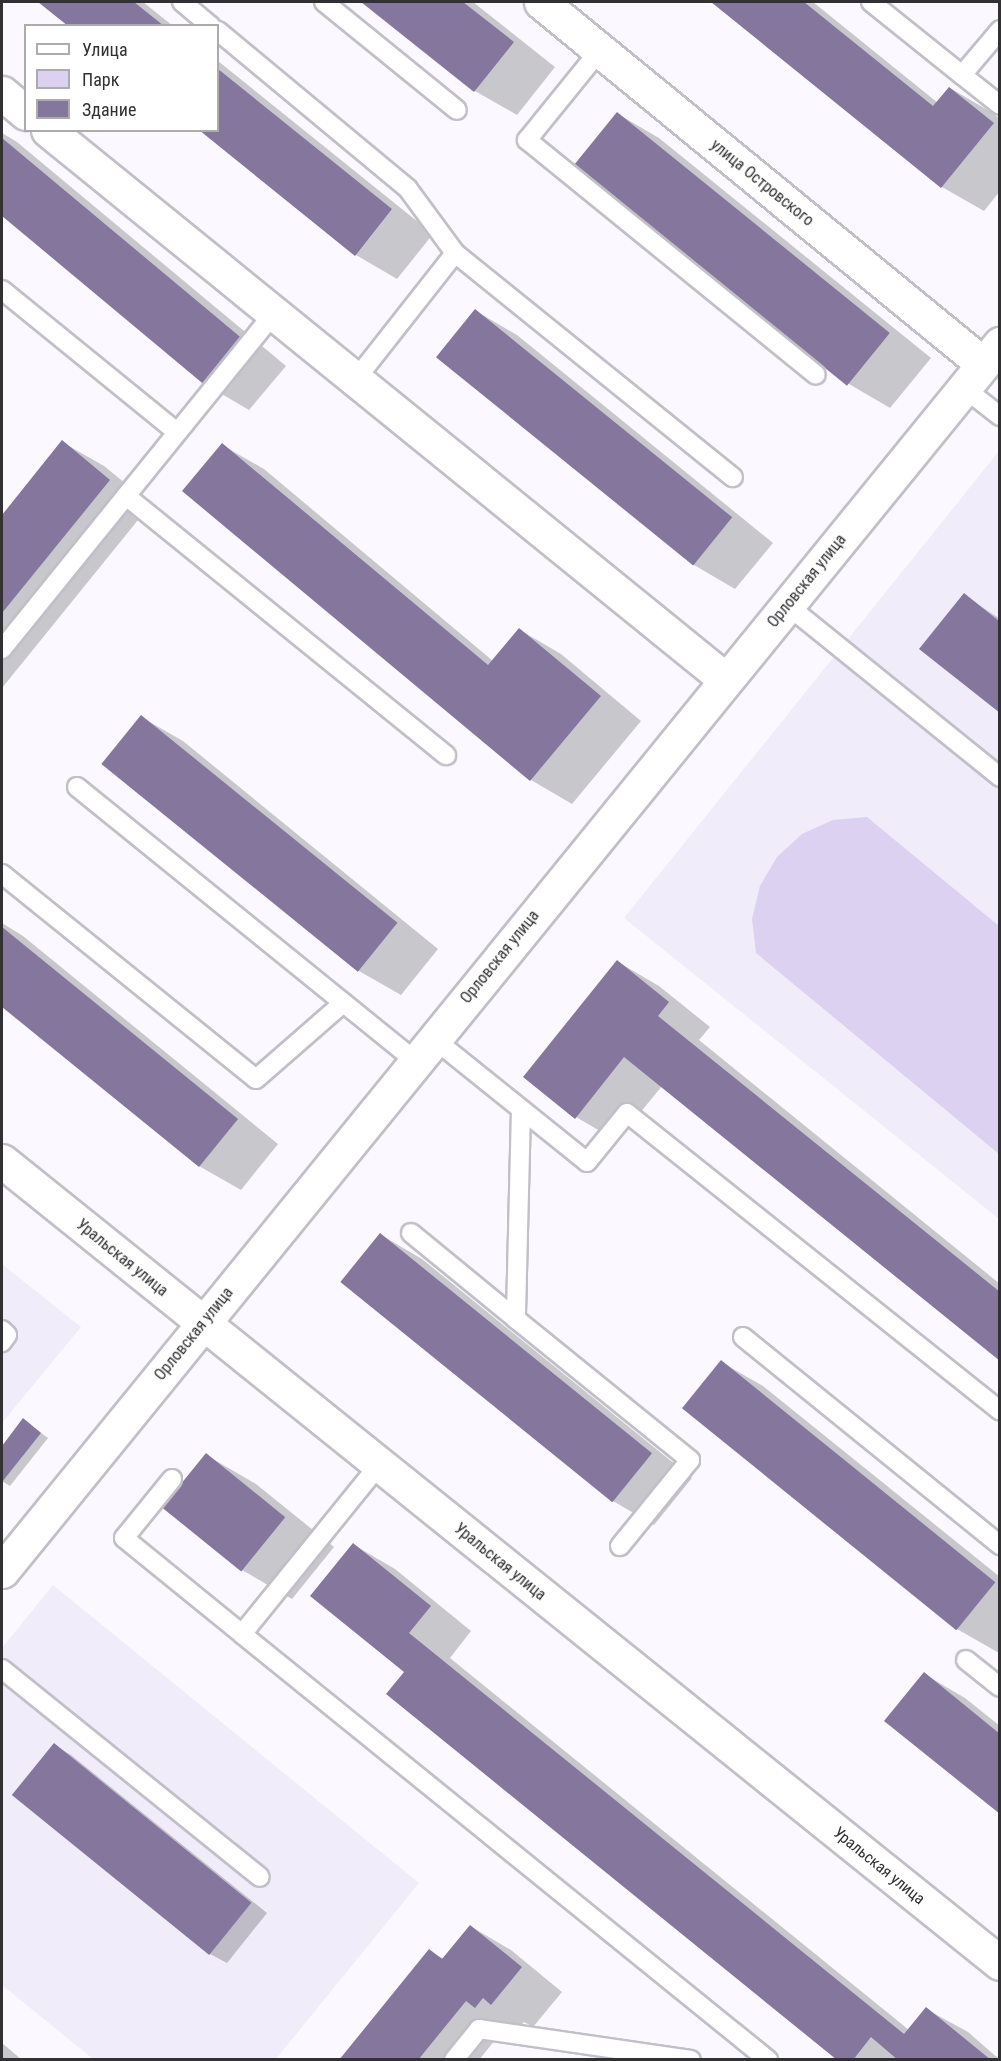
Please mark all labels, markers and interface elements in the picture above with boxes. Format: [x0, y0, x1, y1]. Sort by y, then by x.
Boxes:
legend [24, 24, 219, 132]
text: Улица [82, 39, 128, 60]
text: Парк [82, 69, 119, 90]
text: Здание [82, 99, 136, 120]
street label: улица Островского [707, 136, 817, 230]
street label: Орловская улица [764, 530, 850, 632]
street label: Орловская улица [457, 906, 543, 1008]
street label: Уральская улица [72, 1215, 172, 1301]
street label: Орловская улица [151, 1283, 237, 1385]
street label: Уральская улица [450, 1519, 550, 1605]
street label: Уральская улица [829, 1823, 929, 1909]

